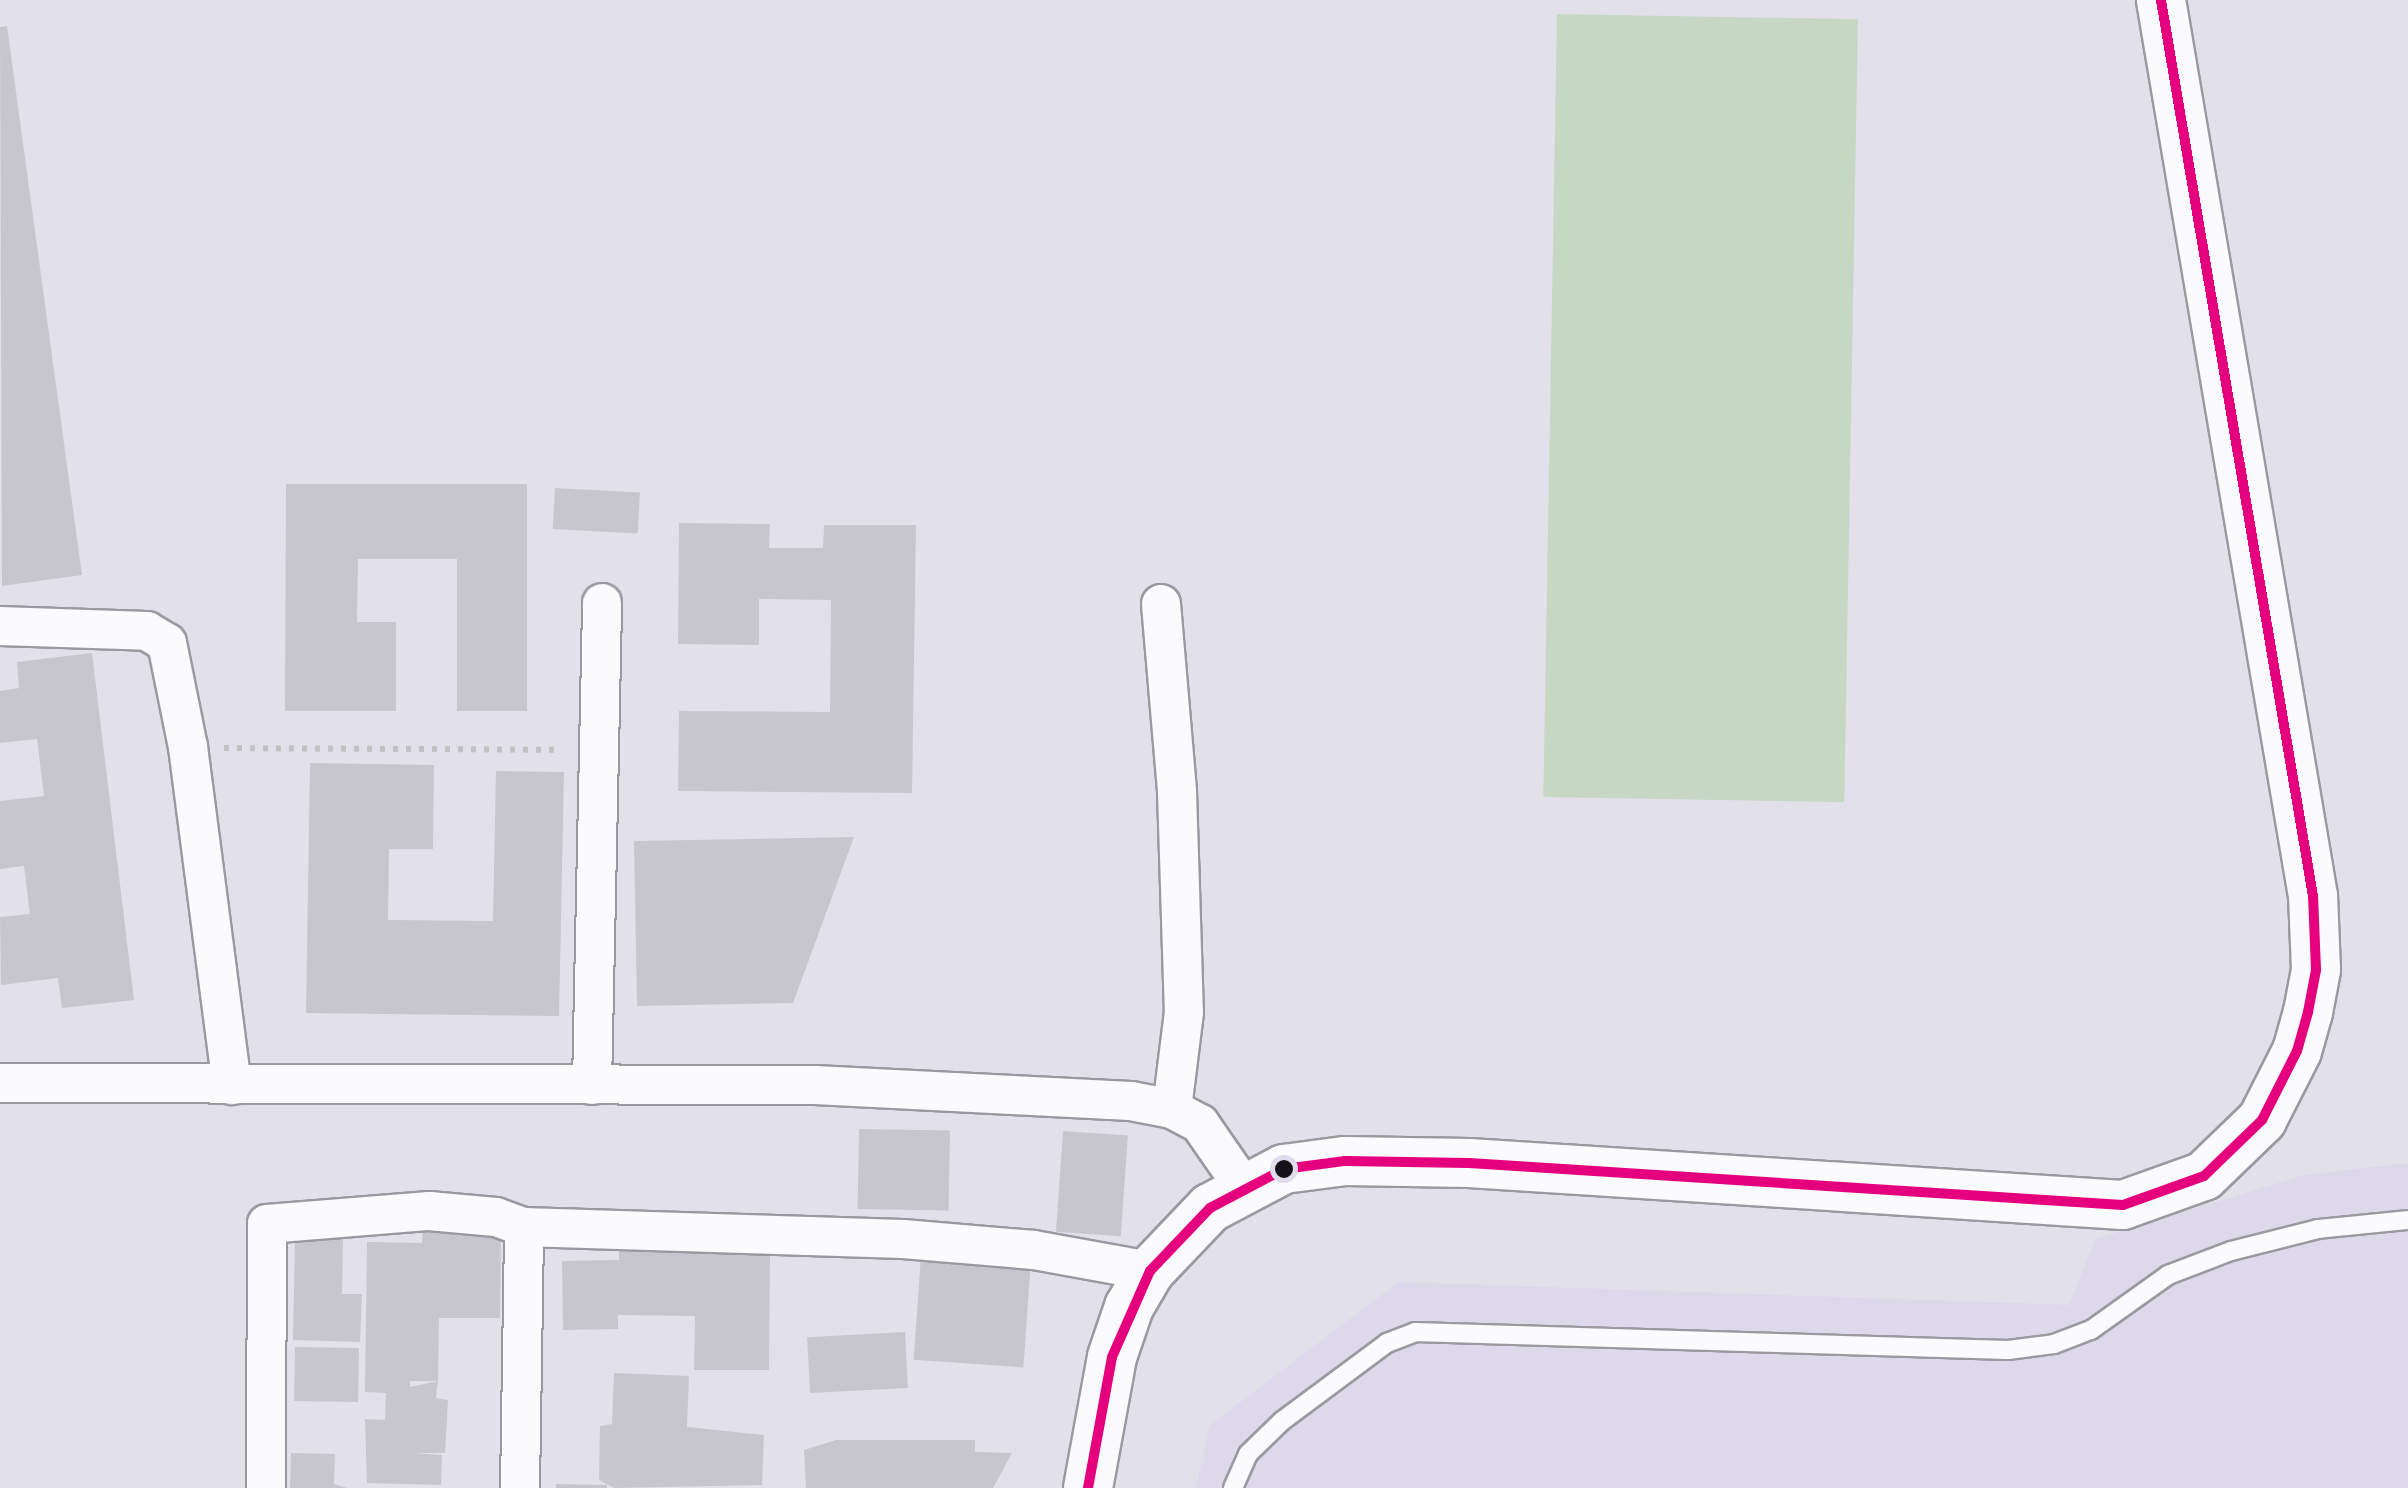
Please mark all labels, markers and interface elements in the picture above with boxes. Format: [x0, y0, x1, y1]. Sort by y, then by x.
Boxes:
unlabelled marker [1274, 1159, 1294, 1179]

